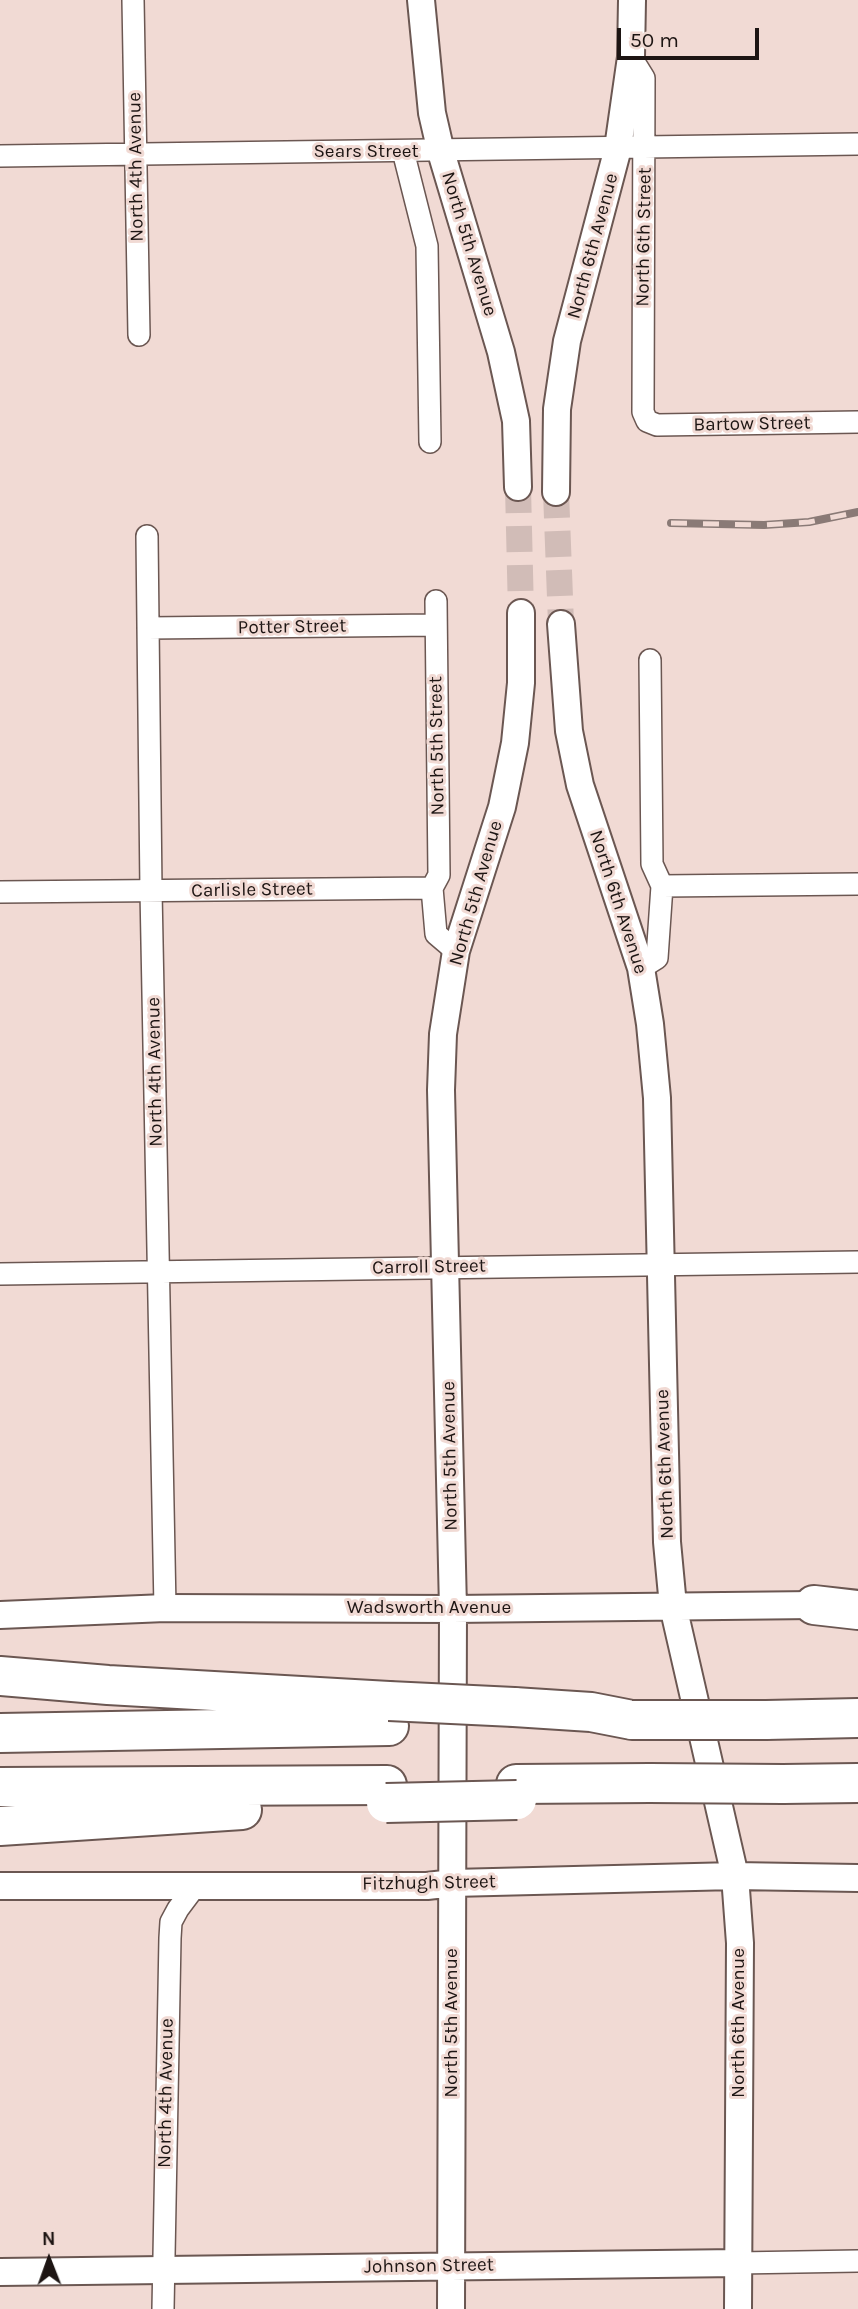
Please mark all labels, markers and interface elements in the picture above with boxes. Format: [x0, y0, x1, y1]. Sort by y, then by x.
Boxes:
scale bar [620, 14, 762, 58]
text: 50 m [630, 28, 679, 52]
street label: North 4th Avenue [123, 92, 149, 242]
street label: Sears Street [313, 141, 419, 163]
street label: North 6th Street [631, 167, 657, 307]
street label: North 5th Avenue [436, 169, 502, 319]
street label: North 6th Avenue [563, 171, 623, 321]
street label: Bartow Street [693, 412, 811, 436]
street label: Potter Street [238, 615, 346, 639]
street label: North 5th Street [424, 676, 450, 816]
street label: North 5th Avenue [444, 818, 508, 968]
street label: North 6th Avenue [584, 827, 652, 977]
street label: Carlisle Street [191, 878, 313, 902]
street label: North 4th Avenue [142, 997, 168, 1147]
street label: Carroll Street [372, 1255, 486, 1279]
street label: North 5th Avenue [437, 1381, 463, 1531]
street label: North 6th Avenue [651, 1389, 679, 1539]
street label: Wadsworth Avenue [347, 1597, 511, 1619]
street label: Fitzhugh Street [362, 1870, 496, 1896]
street label: North 5th Avenue [441, 1948, 463, 2098]
street label: North 6th Avenue [728, 1948, 750, 2098]
street label: North 4th Avenue [153, 2018, 179, 2168]
north arrow [14, 2225, 84, 2295]
text: N [42, 2228, 56, 2250]
street label: Johnson Street [364, 2253, 494, 2279]

